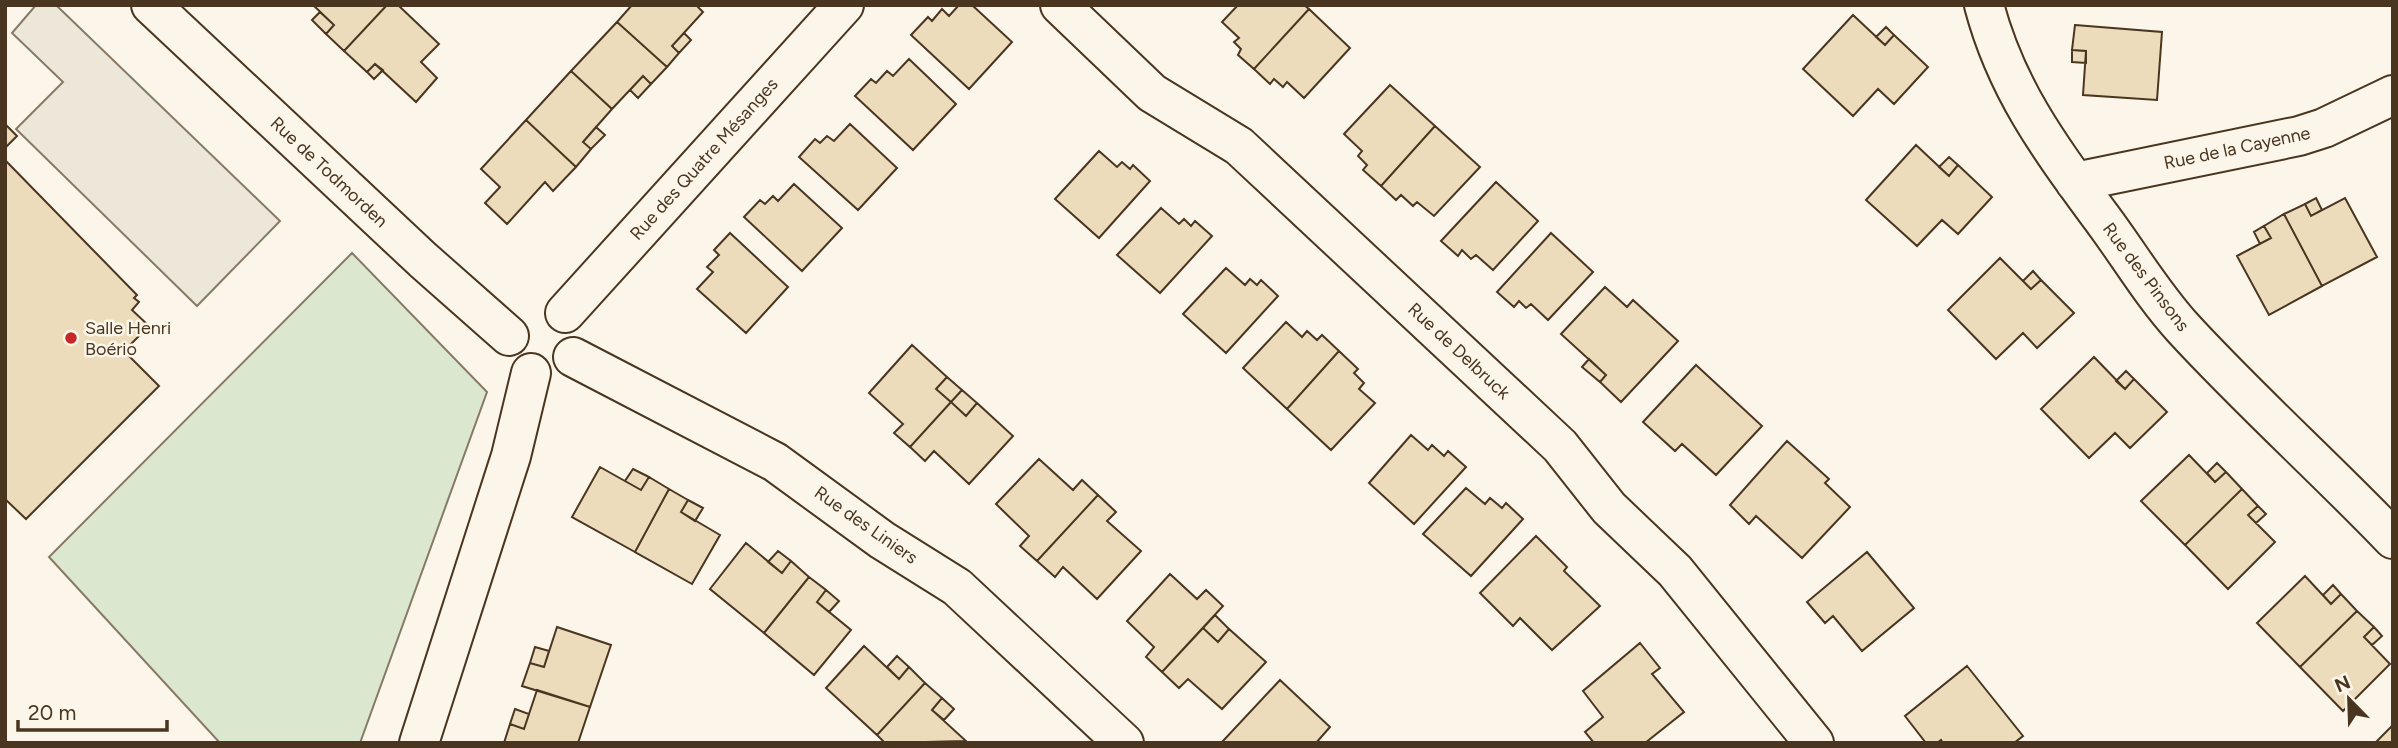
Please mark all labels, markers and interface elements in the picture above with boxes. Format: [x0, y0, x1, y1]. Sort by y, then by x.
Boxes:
street label: Rue des Quatre Mésanges [625, 73, 783, 245]
street label: Rue de Todmorden [266, 112, 392, 232]
street label: Rue de la Cayenne [2162, 122, 2312, 174]
street label: Rue des Pinsons [2098, 218, 2194, 336]
street label: Rue de Delbruck [1403, 298, 1515, 404]
place label: Salle Henri Boério [85, 317, 171, 360]
marker: Salle Henri Boério [63, 330, 79, 346]
street label: Rue des Liniers [810, 481, 922, 569]
north arrow [2314, 664, 2384, 734]
text: N [2331, 670, 2354, 697]
scale bar [18, 688, 166, 732]
text: 20 m [28, 700, 76, 725]

